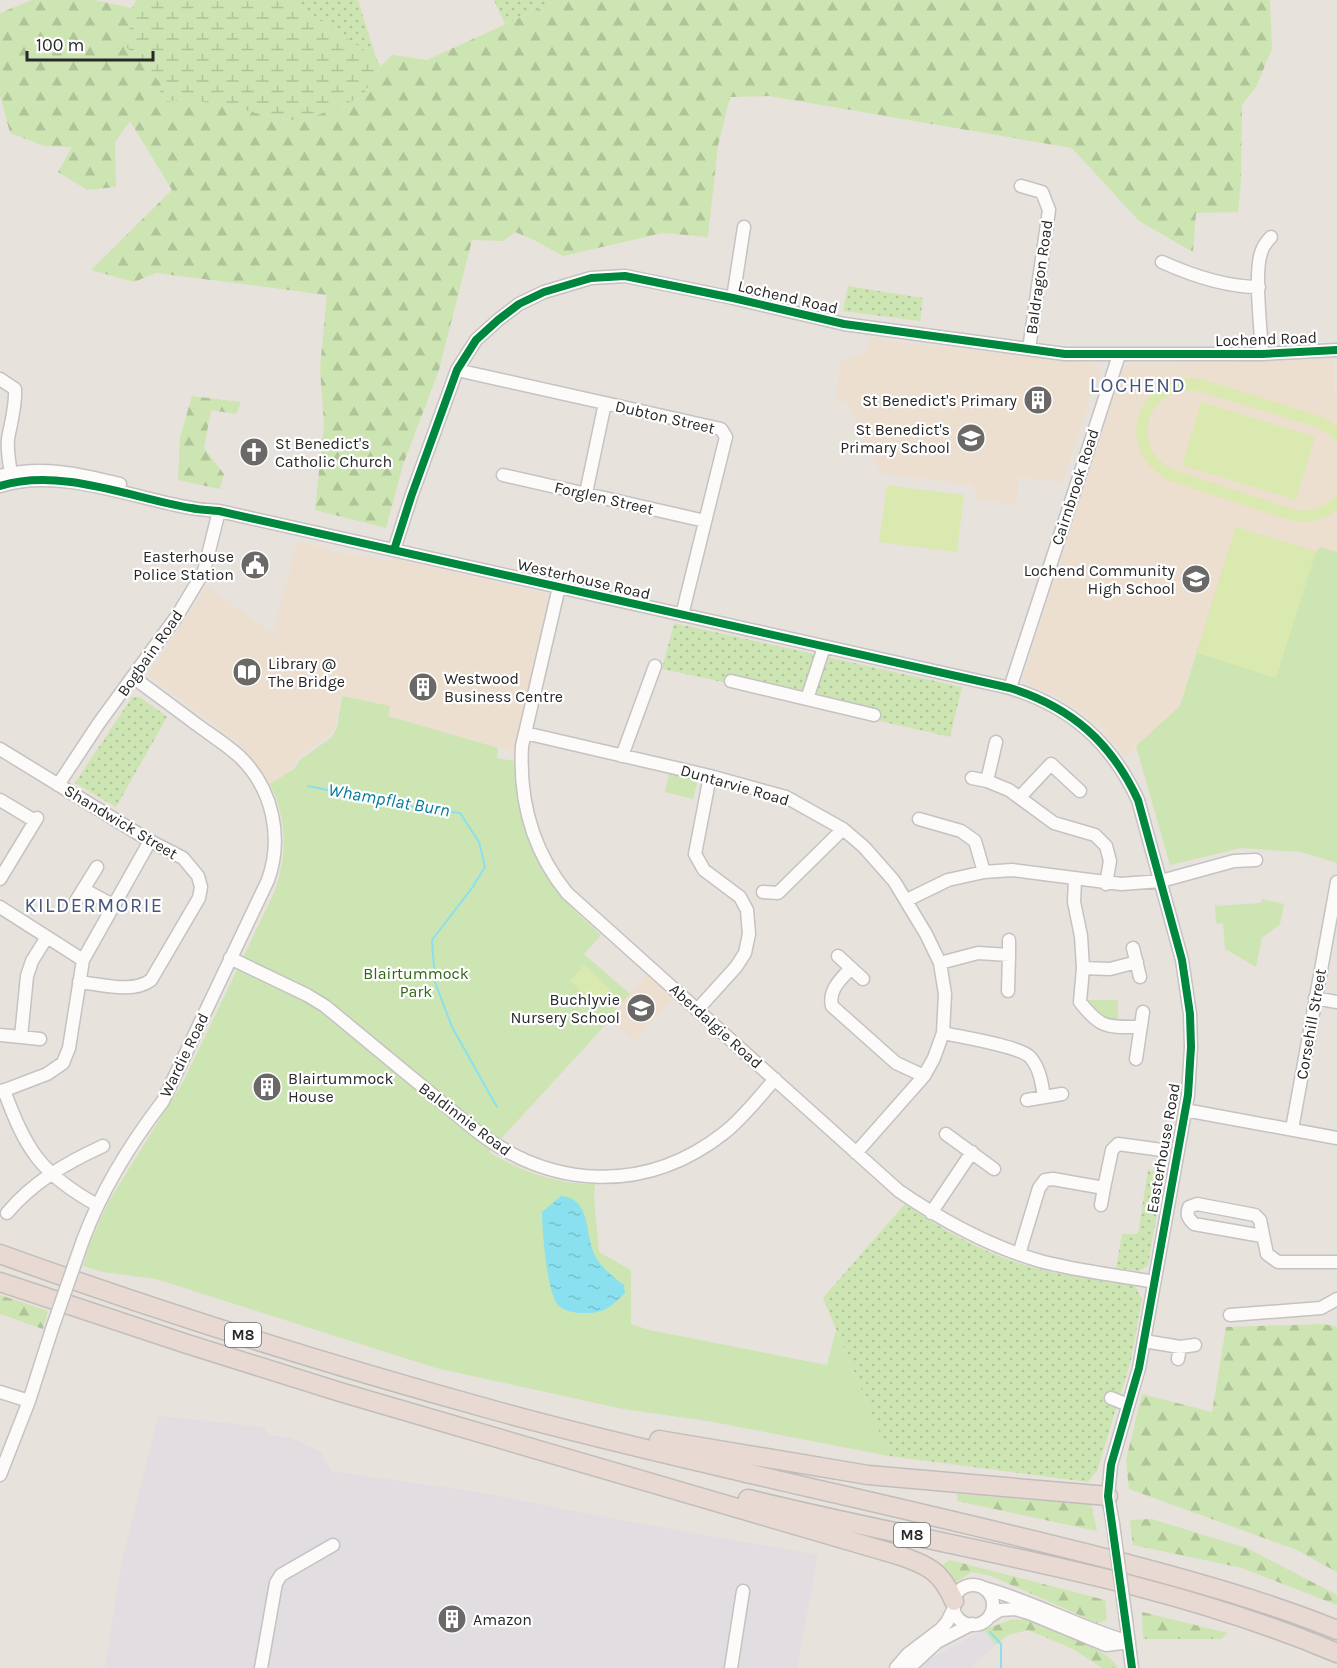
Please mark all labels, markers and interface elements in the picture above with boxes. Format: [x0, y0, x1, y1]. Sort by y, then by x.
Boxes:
scale bar [27, 24, 153, 62]
text: 100 m [36, 34, 84, 56]
street label: Baldragon Road [1022, 219, 1056, 335]
street label: Lochend Road [736, 276, 840, 318]
street label: Lochend Road [1215, 328, 1317, 350]
district label: LOCHEND [1090, 374, 1186, 397]
building icon: St Benedict's Primary [1022, 384, 1054, 416]
place label: St Benedict's Primary [862, 391, 1018, 410]
street label: Dubton Street [613, 396, 717, 438]
place label: St Benedict's Primary School [840, 420, 950, 457]
school or university icon: St Benedict's Primary School [955, 422, 987, 454]
street label: Cairnbrook Road [1047, 426, 1103, 548]
place label: St Benedict's Catholic Church [275, 434, 392, 471]
church icon: St Benedict's Catholic Church [238, 436, 270, 468]
street label: Forglen Street [553, 477, 655, 519]
place label: Easterhouse Police Station [133, 547, 234, 584]
public building icon: Easterhouse Police Station [239, 549, 271, 581]
street label: Westerhouse Road [516, 554, 652, 604]
place label: Lochend Community High School [1024, 561, 1176, 598]
school or university icon: Lochend Community High School [1180, 563, 1212, 595]
street label: Bogbain Road [113, 606, 187, 700]
place label: Library @ The Bridge [268, 654, 345, 691]
library icon: Library @ The Bridge [231, 656, 263, 688]
place label: Westwood Business Centre [444, 669, 563, 706]
building icon: Westwood Business Centre [407, 671, 439, 703]
street label: Duntarvie Road [678, 760, 792, 810]
water label: Whampflat Burn [326, 778, 452, 822]
street label: Shandwick Street [61, 781, 181, 863]
district label: KILDERMORIE [24, 894, 164, 917]
park label: Blairtummock Park [363, 964, 469, 1001]
street label: Corsehill Street [1292, 967, 1330, 1081]
street label: Aberdalgie Road [666, 979, 766, 1073]
place label: Buchlyvie Nursery School [510, 990, 620, 1027]
school or university icon: Buchlyvie Nursery School [625, 992, 657, 1024]
street label: Wardie Road [155, 1010, 213, 1100]
place label: Blairtummock House [288, 1069, 393, 1106]
building icon: Blairtummock House [251, 1071, 283, 1103]
street label: Baldinnie Road [415, 1078, 515, 1160]
street label: Easterhouse Road [1142, 1082, 1184, 1214]
road number: M8 [225, 1323, 261, 1347]
road number: M8 [894, 1523, 930, 1547]
building icon: Amazon [436, 1603, 468, 1635]
place label: Amazon [473, 1610, 532, 1629]

